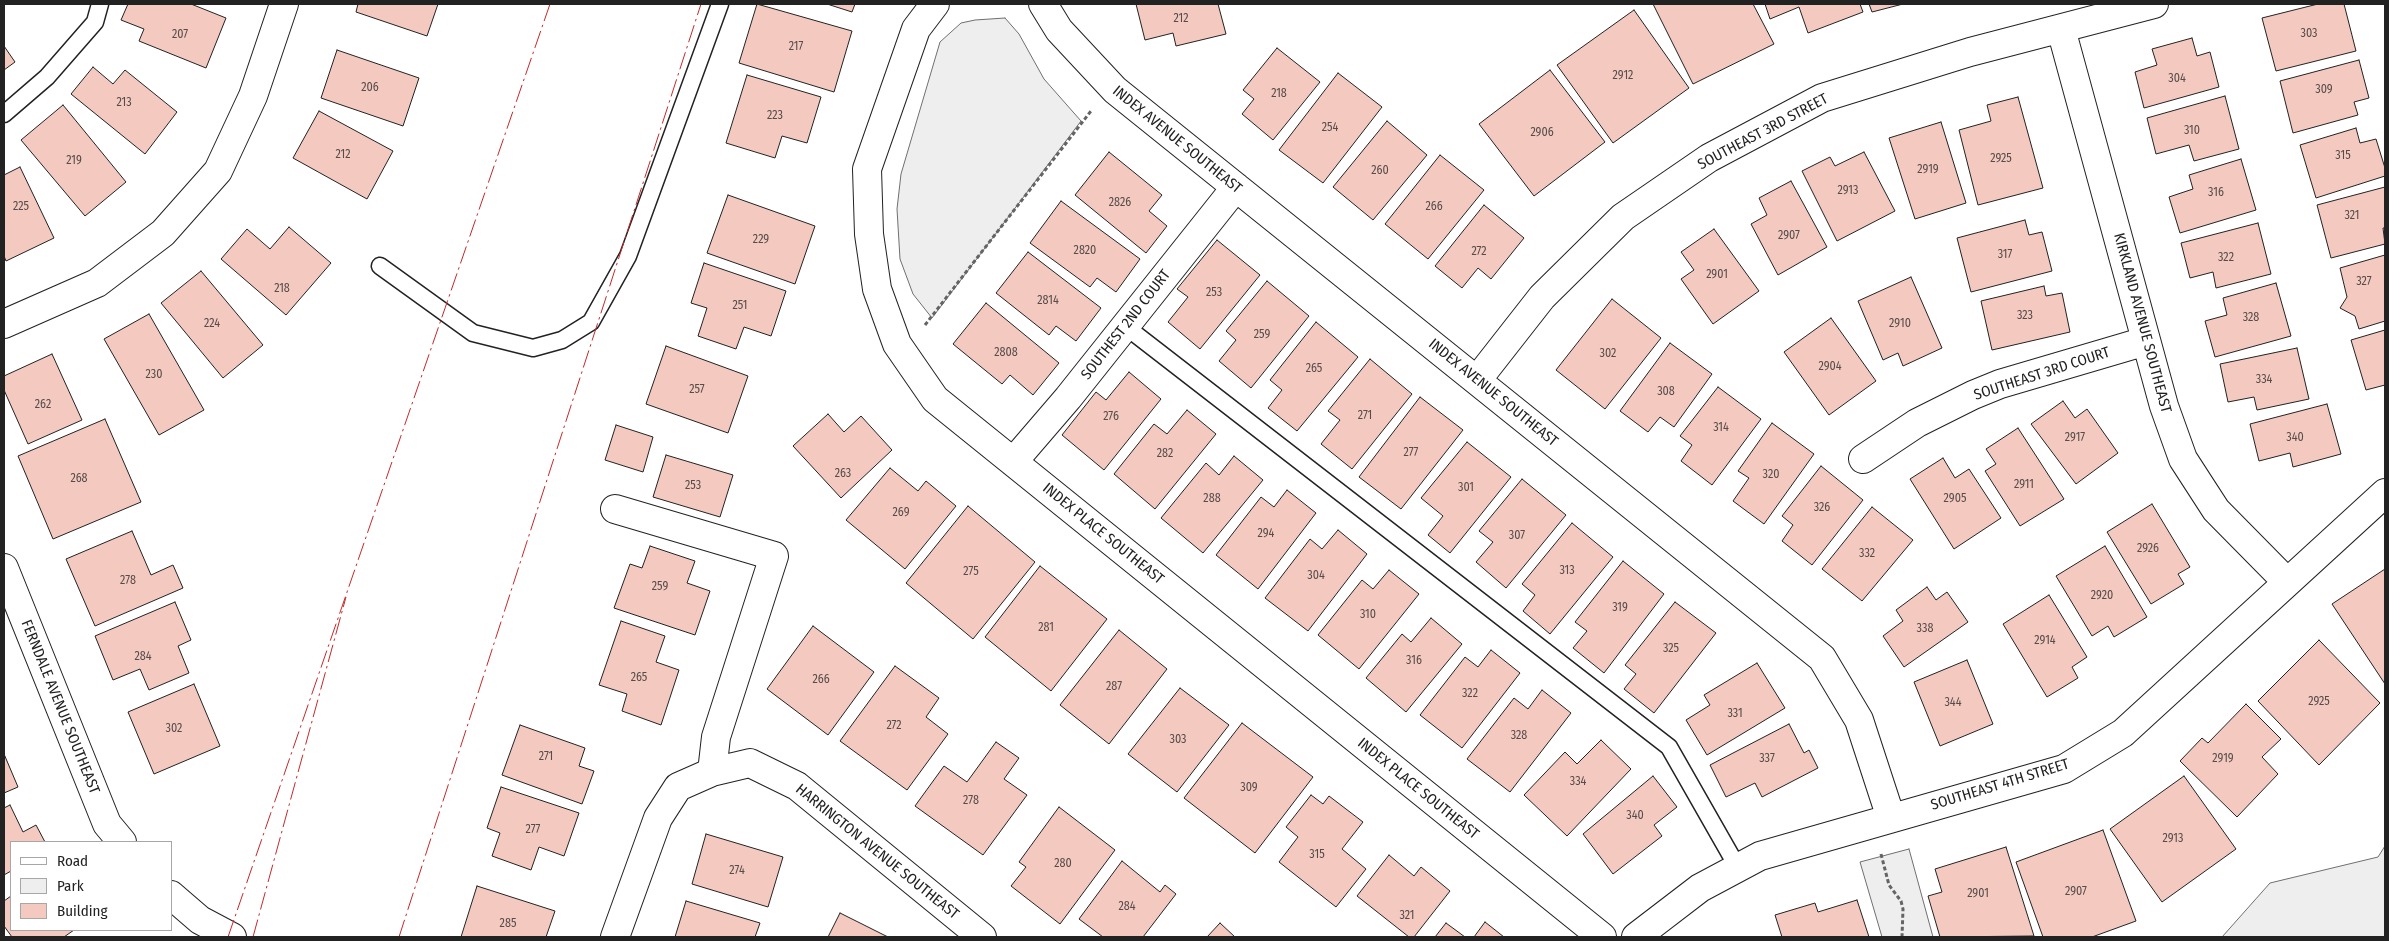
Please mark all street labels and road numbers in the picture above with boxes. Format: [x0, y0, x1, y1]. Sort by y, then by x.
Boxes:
street label: INDEX AVENUE SOUTHEAST [1109, 82, 1245, 198]
street label: SOUTHEAST 3RD STREET [1695, 90, 1831, 174]
street label: KIRKLAND AVENUE SOUTHEAST [2109, 231, 2175, 415]
street label: SOUTHEST 2ND COURT [1077, 266, 1175, 384]
street label: INDEX AVENUE SOUTHEAST [1425, 335, 1561, 451]
street label: SOUTHEAST 3RD COURT [1972, 344, 2112, 404]
street label: INDEX PLACE SOUTHEAST [1039, 480, 1167, 588]
street label: FERNDALE AVENUE SOUTHEAST [17, 617, 103, 797]
street label: INDEX PLACE SOUTHEAST [1354, 735, 1482, 843]
street label: SOUTHEAST 4TH STREET [1929, 755, 2071, 815]
street label: HARRINGTON AVENUE SOUTHEAST [792, 781, 962, 923]

